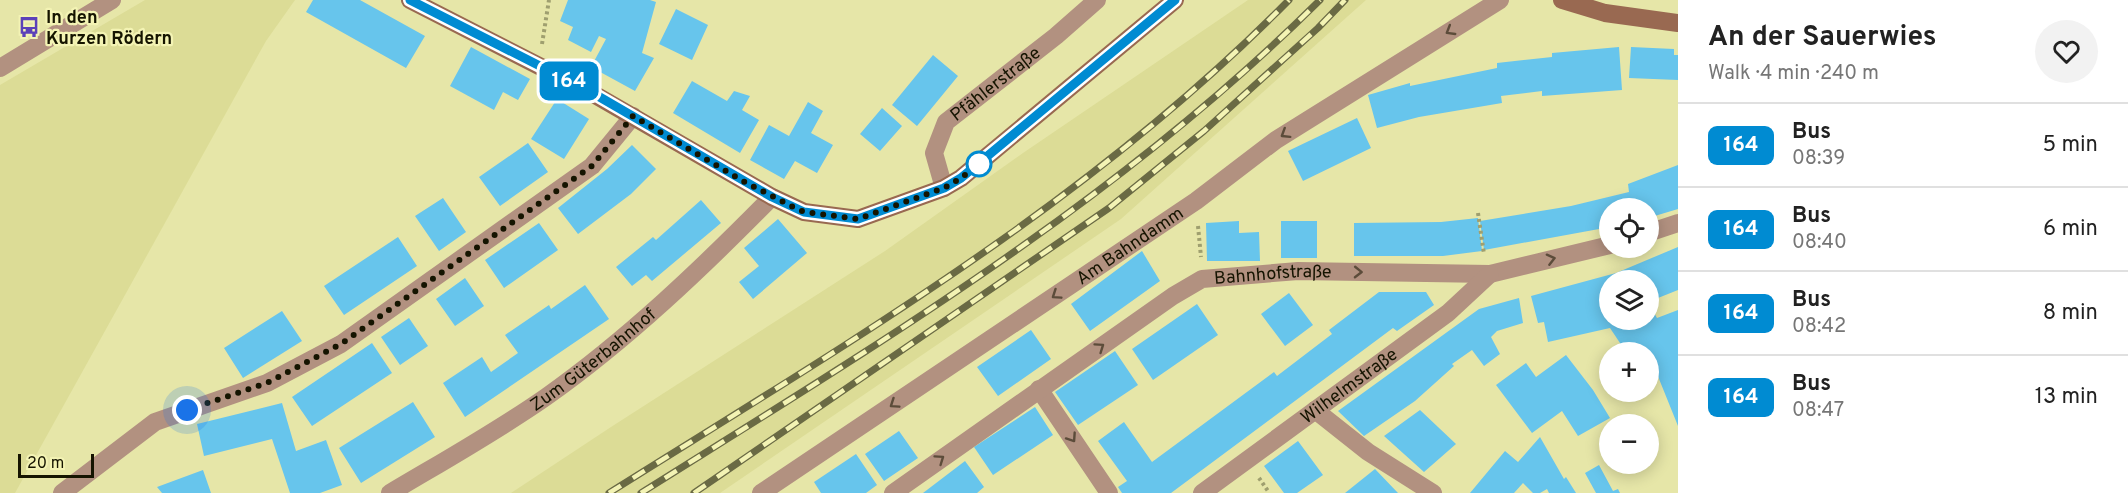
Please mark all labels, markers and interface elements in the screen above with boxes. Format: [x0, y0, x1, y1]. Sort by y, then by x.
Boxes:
place label: In den Kurzen Rödern [46, 7, 172, 51]
bus stop icon: In den Kurzen Rödern [17, 15, 41, 39]
text: An der Sauerwies [1708, 20, 1937, 56]
button: heart [2035, 20, 2098, 83]
one-way arrow [1446, 23, 1456, 35]
street label: Pfählerstraße [946, 42, 1046, 127]
text: Walk · 4 min · 240 m [1708, 61, 1879, 87]
line badge: 164 [534, 62, 604, 100]
text: 164 [552, 68, 586, 95]
text: Bus [1792, 119, 1831, 146]
one-way arrow [1281, 127, 1291, 139]
text: 164 [1724, 132, 1758, 159]
text: 5 min [2043, 132, 2098, 159]
text: 08:39 [1792, 146, 1845, 172]
unlabelled marker [966, 151, 992, 177]
map controls [1599, 198, 1659, 474]
button: locate [1599, 198, 1659, 258]
street label: Am Bahndamm [1072, 203, 1189, 291]
text: Bus [1792, 203, 1831, 230]
text: 164 [1724, 216, 1758, 243]
text: 6 min [2043, 216, 2098, 243]
text: 08:40 [1792, 230, 1847, 256]
one-way arrow [1546, 254, 1556, 267]
street label: Bahnhofstraße [1213, 261, 1332, 291]
one-way arrow [1353, 266, 1362, 278]
button: layers [1599, 270, 1659, 330]
text: Bus [1792, 287, 1831, 314]
one-way arrow [1052, 288, 1063, 299]
text: 164 [1724, 300, 1758, 327]
text: 8 min [2043, 300, 2098, 327]
street label: Zum Güterbahnhof [526, 304, 661, 417]
text: 08:42 [1792, 314, 1846, 340]
button: + [1599, 342, 1659, 402]
one-way arrow [1093, 343, 1104, 354]
street label: Wilhelmstraße [1297, 344, 1403, 430]
text: Bus [1792, 371, 1831, 398]
text: 164 [1724, 384, 1758, 411]
text: 13 min [2035, 384, 2098, 411]
your location [172, 395, 202, 425]
one-way arrow [890, 396, 900, 408]
text: 08:47 [1792, 398, 1844, 424]
button: − [1599, 414, 1659, 474]
one-way arrow [1065, 431, 1076, 442]
scale bar [18, 451, 94, 478]
text: 20 m [27, 454, 64, 474]
one-way arrow [934, 455, 945, 466]

